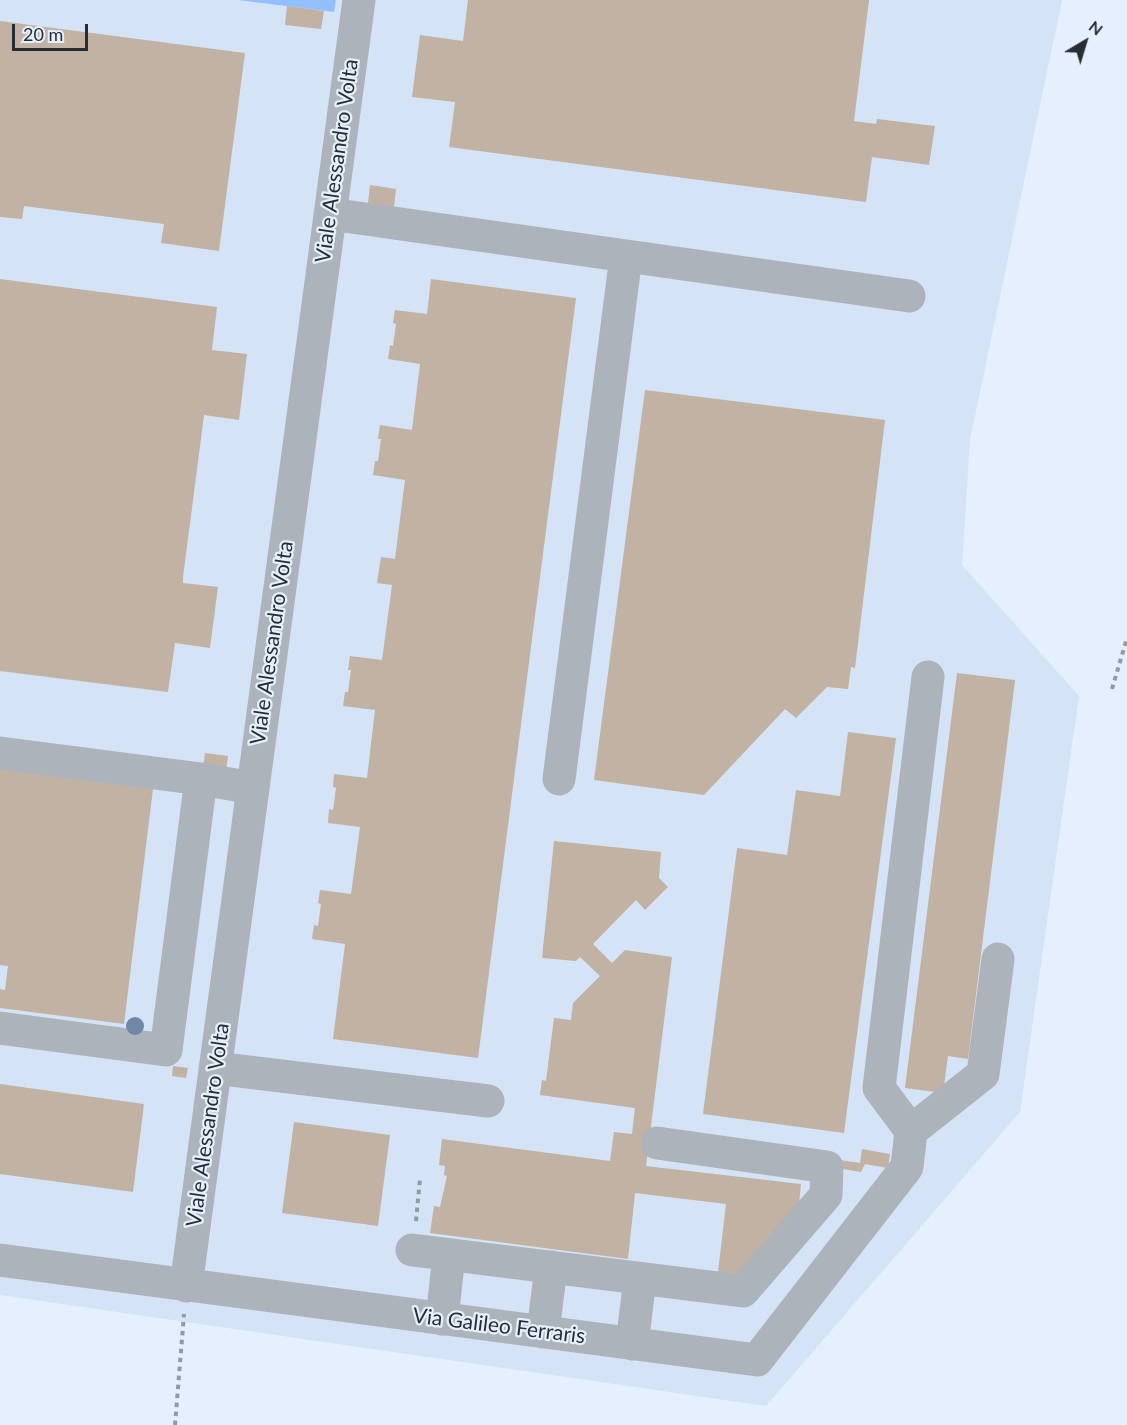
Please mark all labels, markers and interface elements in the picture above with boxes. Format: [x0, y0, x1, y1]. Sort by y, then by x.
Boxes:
scale bar [15, 12, 92, 50]
north arrow [1055, 12, 1115, 72]
text: N [1086, 16, 1107, 39]
text: 20 m [23, 23, 63, 45]
street label: Viale Alessandro Volta [310, 58, 364, 264]
street label: Viale Alessandro Volta [245, 540, 299, 746]
street label: Viale Alessandro Volta [181, 1022, 235, 1228]
street label: Via Galileo Ferraris [411, 1303, 587, 1349]

